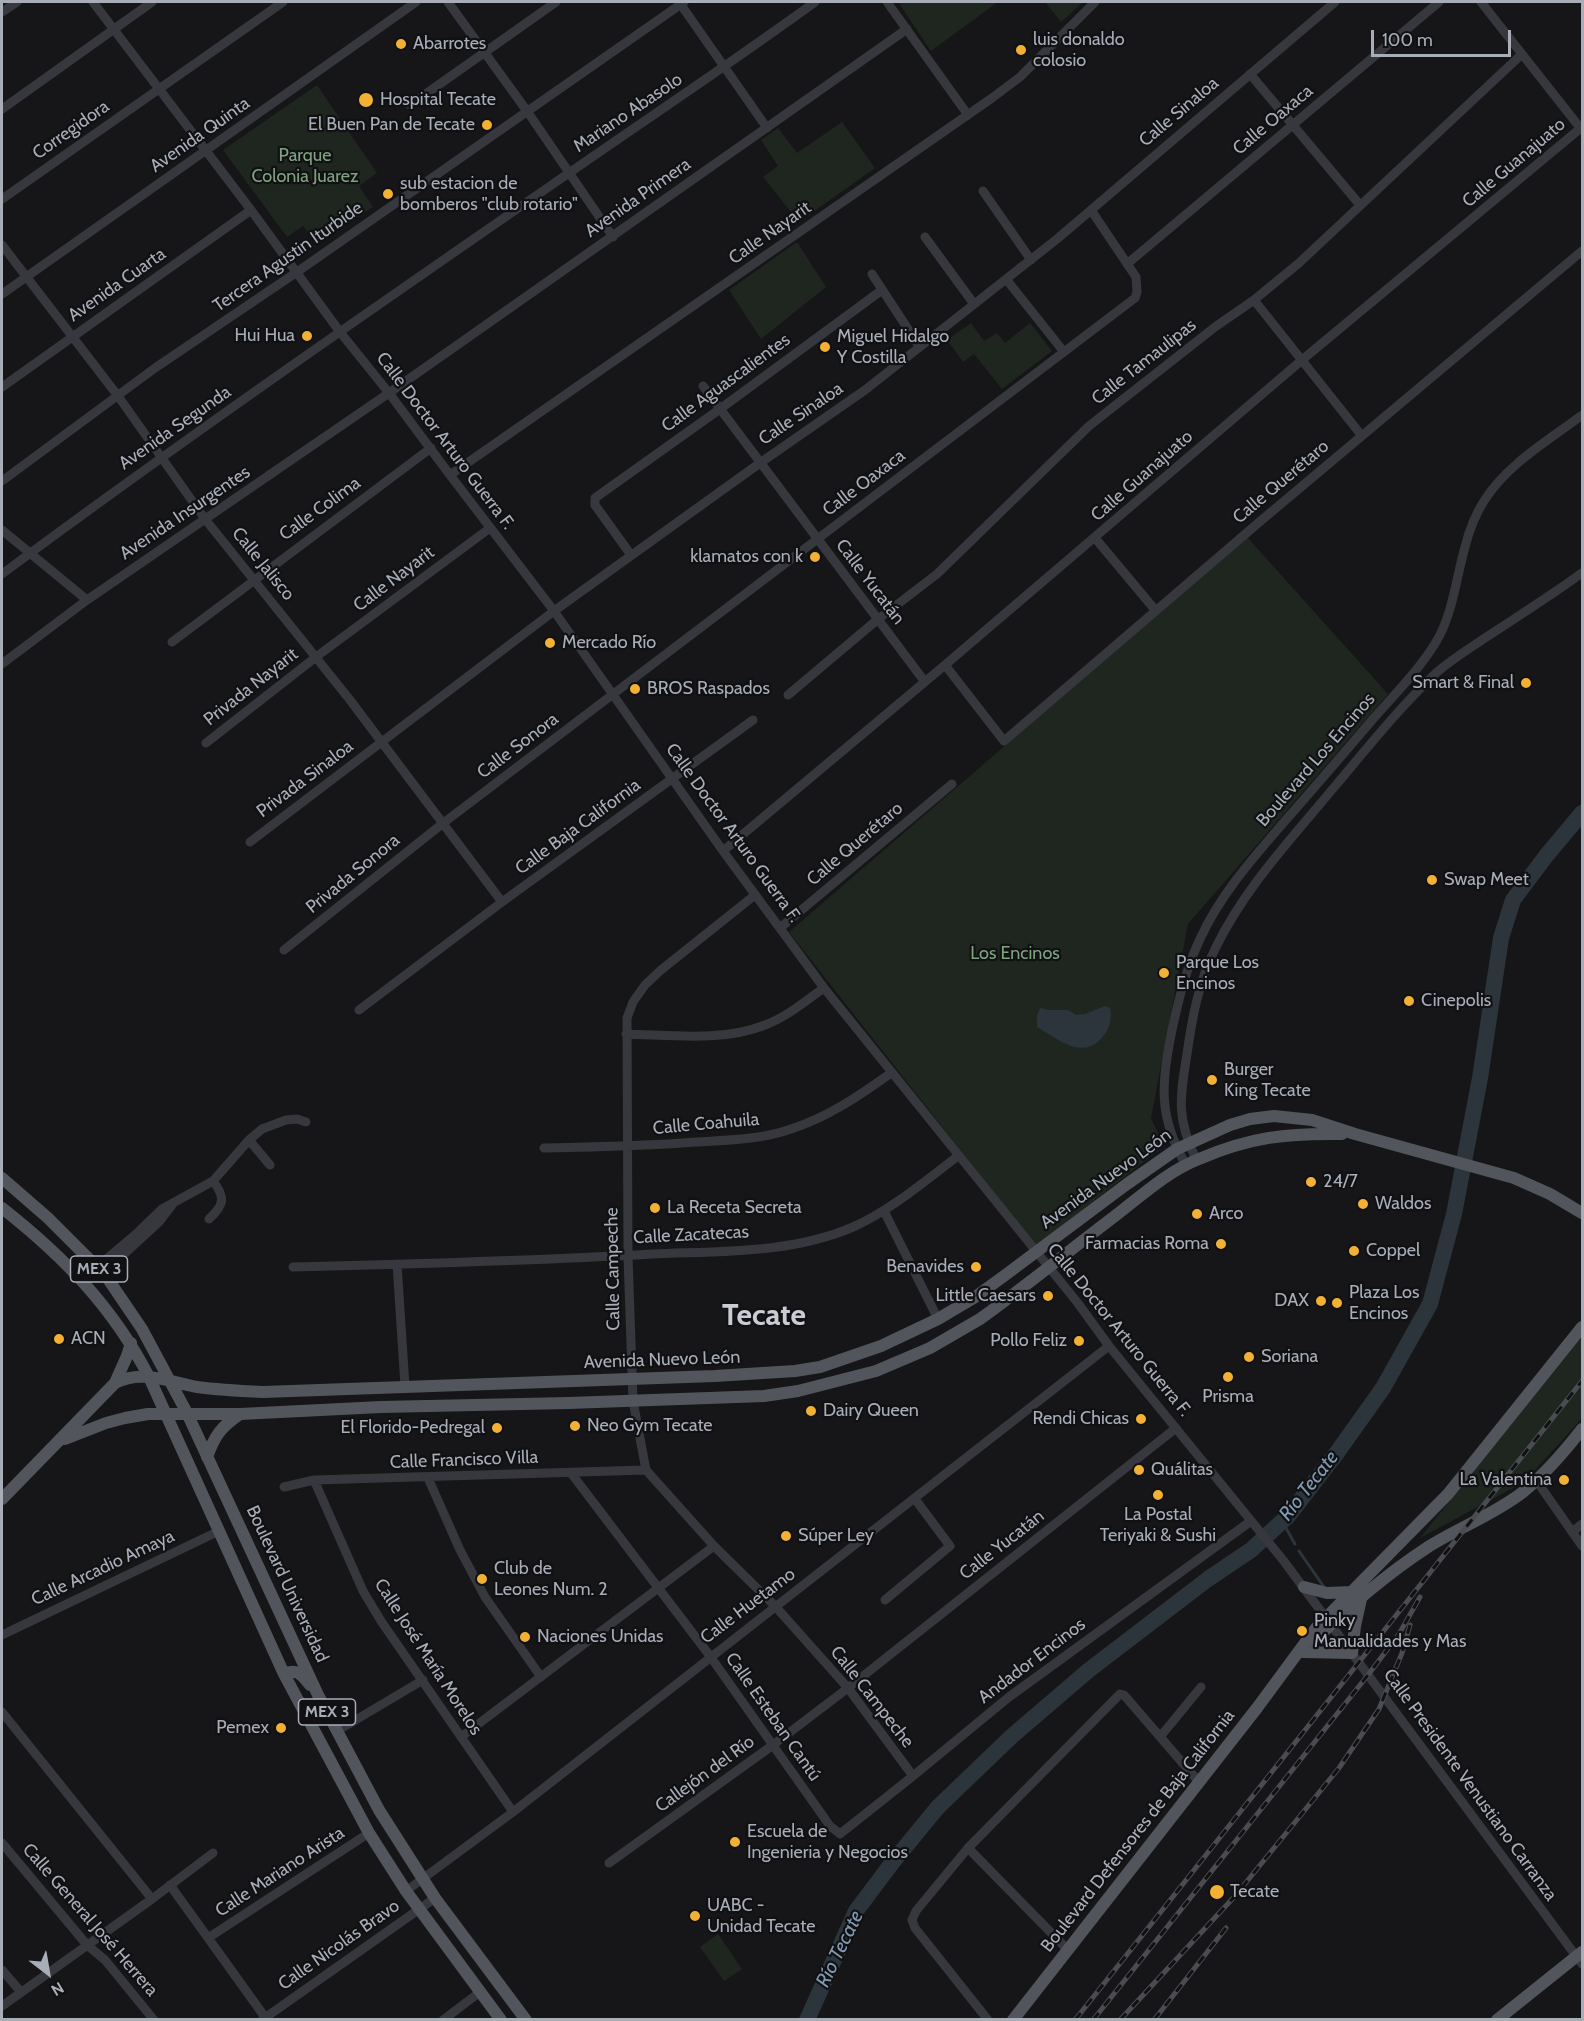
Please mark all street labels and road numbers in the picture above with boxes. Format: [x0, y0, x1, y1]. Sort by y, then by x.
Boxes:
street label: Mariano Abasolo [570, 69, 686, 157]
street label: Calle Sinaloa [1135, 73, 1223, 151]
street label: Calle Oaxaca [1229, 80, 1317, 160]
street label: Avenida Quinta [146, 93, 254, 177]
street label: Corregidora [29, 96, 113, 164]
street label: Calle Guanajuato [1458, 114, 1570, 212]
street label: Avenida Primera [581, 154, 695, 242]
street label: Tercera Agustin Iturbide [209, 197, 367, 317]
street label: Calle Nayarit [725, 197, 815, 269]
street label: Avenida Cuarta [64, 243, 170, 327]
street label: Calle Tamaulipas [1087, 315, 1201, 409]
street label: Calle Aguascalientes [658, 329, 794, 437]
street label: Calle Doctor Arturo Guerra F. [371, 348, 519, 534]
street label: Calle Sinaloa [755, 378, 847, 450]
street label: Avenida Segunda [115, 381, 235, 475]
street label: Calle Guanajuato [1087, 426, 1197, 526]
street label: Calle Querétaro [1229, 436, 1333, 528]
street label: Calle Oaxaca [819, 445, 909, 521]
street label: Avenida Insurgentes [116, 461, 254, 565]
street label: Calle Colima [275, 472, 365, 546]
street label: Calle Jalisco [227, 523, 299, 605]
street label: Calle Yucatán [831, 535, 909, 629]
street label: Calle Nayarit [349, 542, 439, 616]
street label: Privada Nayarit [200, 643, 302, 731]
street label: Boulevard Los Encinos [1252, 689, 1380, 831]
street label: Calle Sonora [473, 708, 563, 784]
street label: Privada Sinaloa [252, 736, 358, 822]
street label: Calle Doctor Arturo Guerra F. [661, 739, 805, 927]
street label: Calle Baja California [511, 774, 645, 880]
street label: Calle Querétaro [803, 798, 907, 890]
street label: Privada Sonora [302, 830, 404, 918]
street label: Calle Coahuila [652, 1109, 760, 1139]
street label: Avenida Nuevo León [1036, 1124, 1176, 1234]
street label: Calle Campeche [601, 1207, 625, 1331]
street label: Calle Zacatecas [633, 1221, 749, 1249]
street label: Calle Doctor Arturo Guerra F. [1043, 1239, 1195, 1421]
road number: MEX 3 [70, 1256, 128, 1282]
street label: Avenida Nuevo León [583, 1346, 741, 1374]
street label: Calle Francisco Villa [389, 1447, 539, 1473]
street label: Boulevard Universidad [241, 1502, 333, 1666]
street label: Calle Yucatán [955, 1505, 1049, 1585]
street label: Calle Arcadio Amaya [28, 1525, 178, 1611]
street label: Calle Huetamo [696, 1563, 800, 1649]
street label: Calle José María Morelos [369, 1575, 487, 1739]
street label: Andador Encinos [974, 1614, 1090, 1708]
street label: Calle Campeche [826, 1642, 918, 1752]
street label: Calle Esteban Cantú [721, 1649, 825, 1785]
street label: Calle Presidente Venustiano Carranza [1379, 1665, 1561, 1905]
road number: MEX 3 [298, 1699, 356, 1725]
street label: Boulevard Defensores de Baja California [1037, 1705, 1239, 1957]
street label: Callejón del Río [651, 1731, 759, 1817]
street label: Calle Mariano Arista [211, 1822, 349, 1922]
street label: Calle General José Herrera [18, 1839, 162, 2001]
street label: Calle Nicolás Bravo [274, 1895, 404, 1995]

